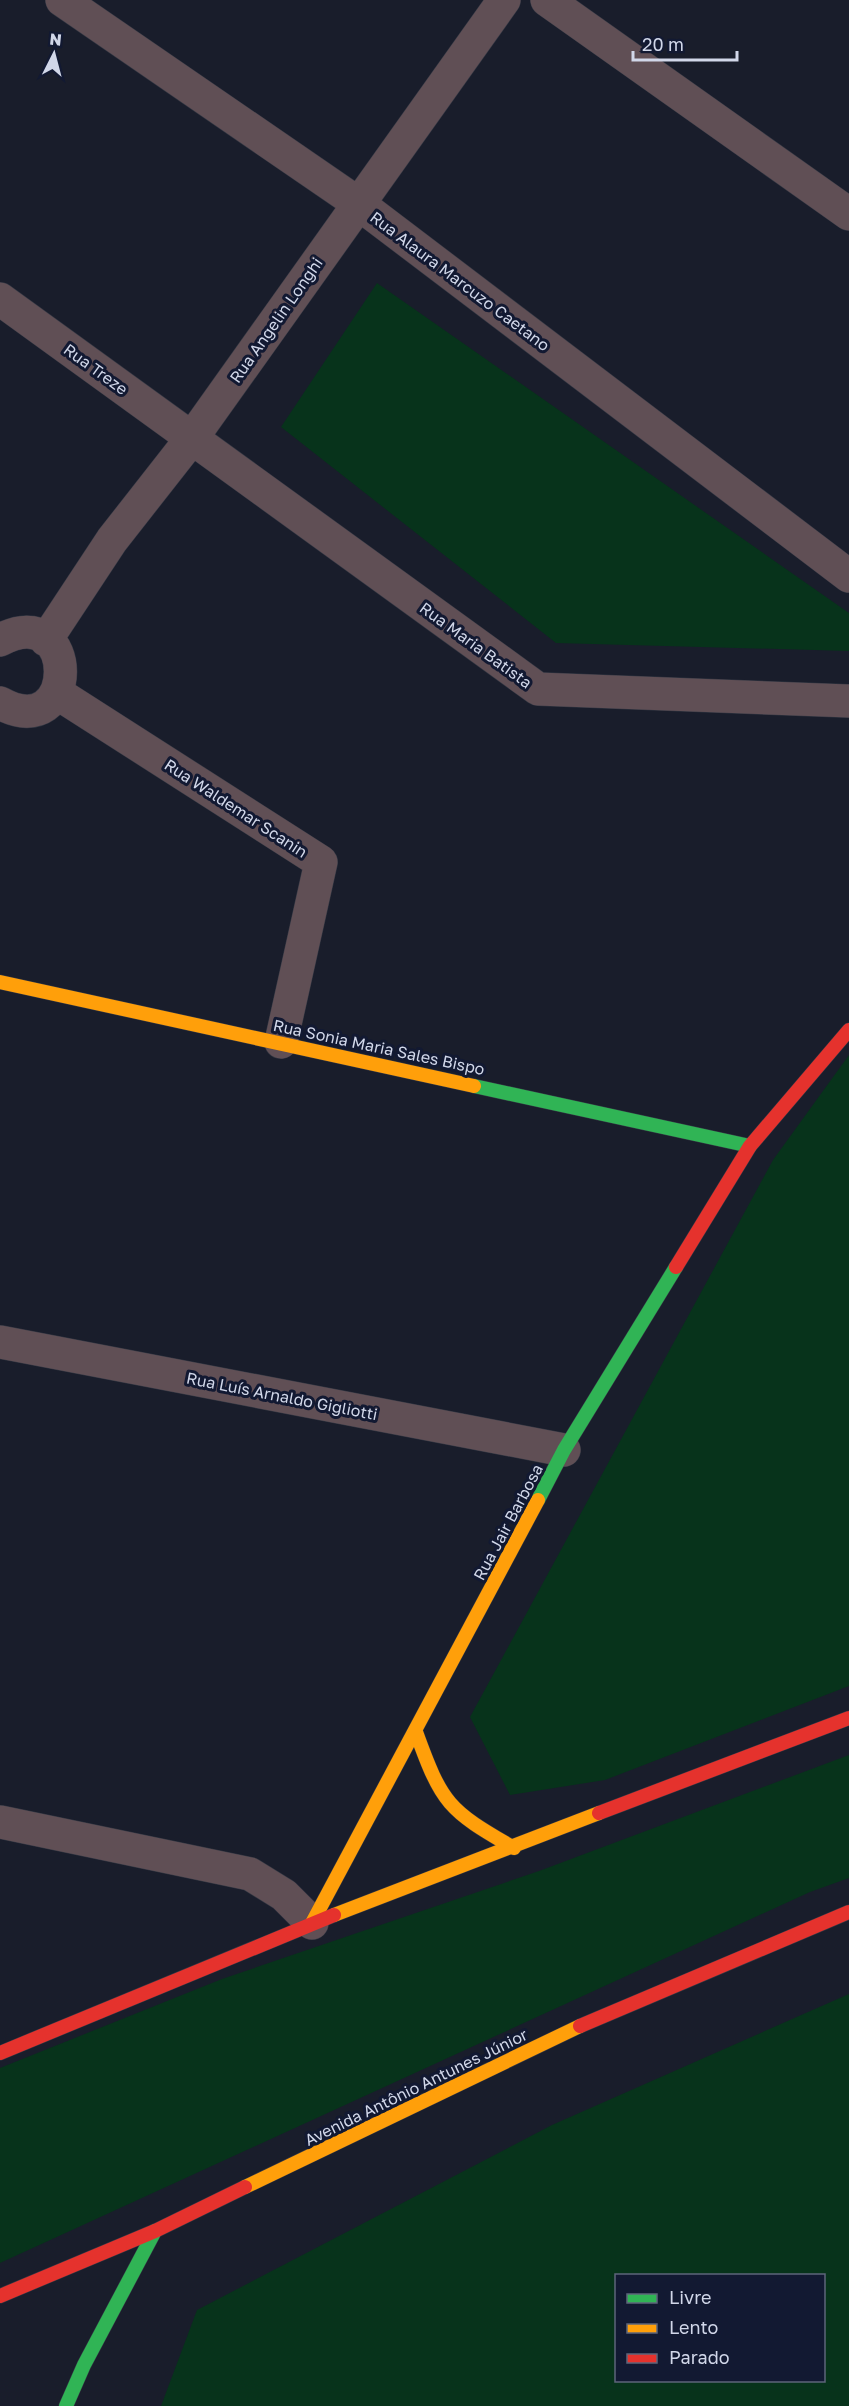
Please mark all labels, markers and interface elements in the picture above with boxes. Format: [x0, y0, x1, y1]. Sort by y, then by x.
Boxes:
north arrow [24, 24, 84, 84]
scale bar [633, 24, 736, 62]
text: N [48, 29, 63, 50]
text: 20 m [642, 33, 684, 55]
street label: Rua Alaura Marcuzo Caetano [366, 207, 554, 355]
street label: Rua Angelin Longhi [225, 253, 327, 387]
street label: Rua Treze [60, 339, 132, 399]
street label: Rua Maria Batista [416, 598, 536, 692]
street label: Rua Waldemar Scanin [161, 754, 311, 862]
street label: Rua Sonia Maria Sales Bispo [271, 1015, 487, 1079]
street label: Rua Luís Arnaldo Gigliotti [185, 1368, 379, 1424]
street label: Rua Jair Barbosa [469, 1460, 547, 1584]
street label: Avenida Antônio Antunes Júnior [301, 2024, 531, 2150]
legend [615, 2274, 825, 2382]
text: Livre [669, 2286, 711, 2308]
text: Lento [669, 2316, 718, 2338]
text: Parado [669, 2346, 730, 2368]

